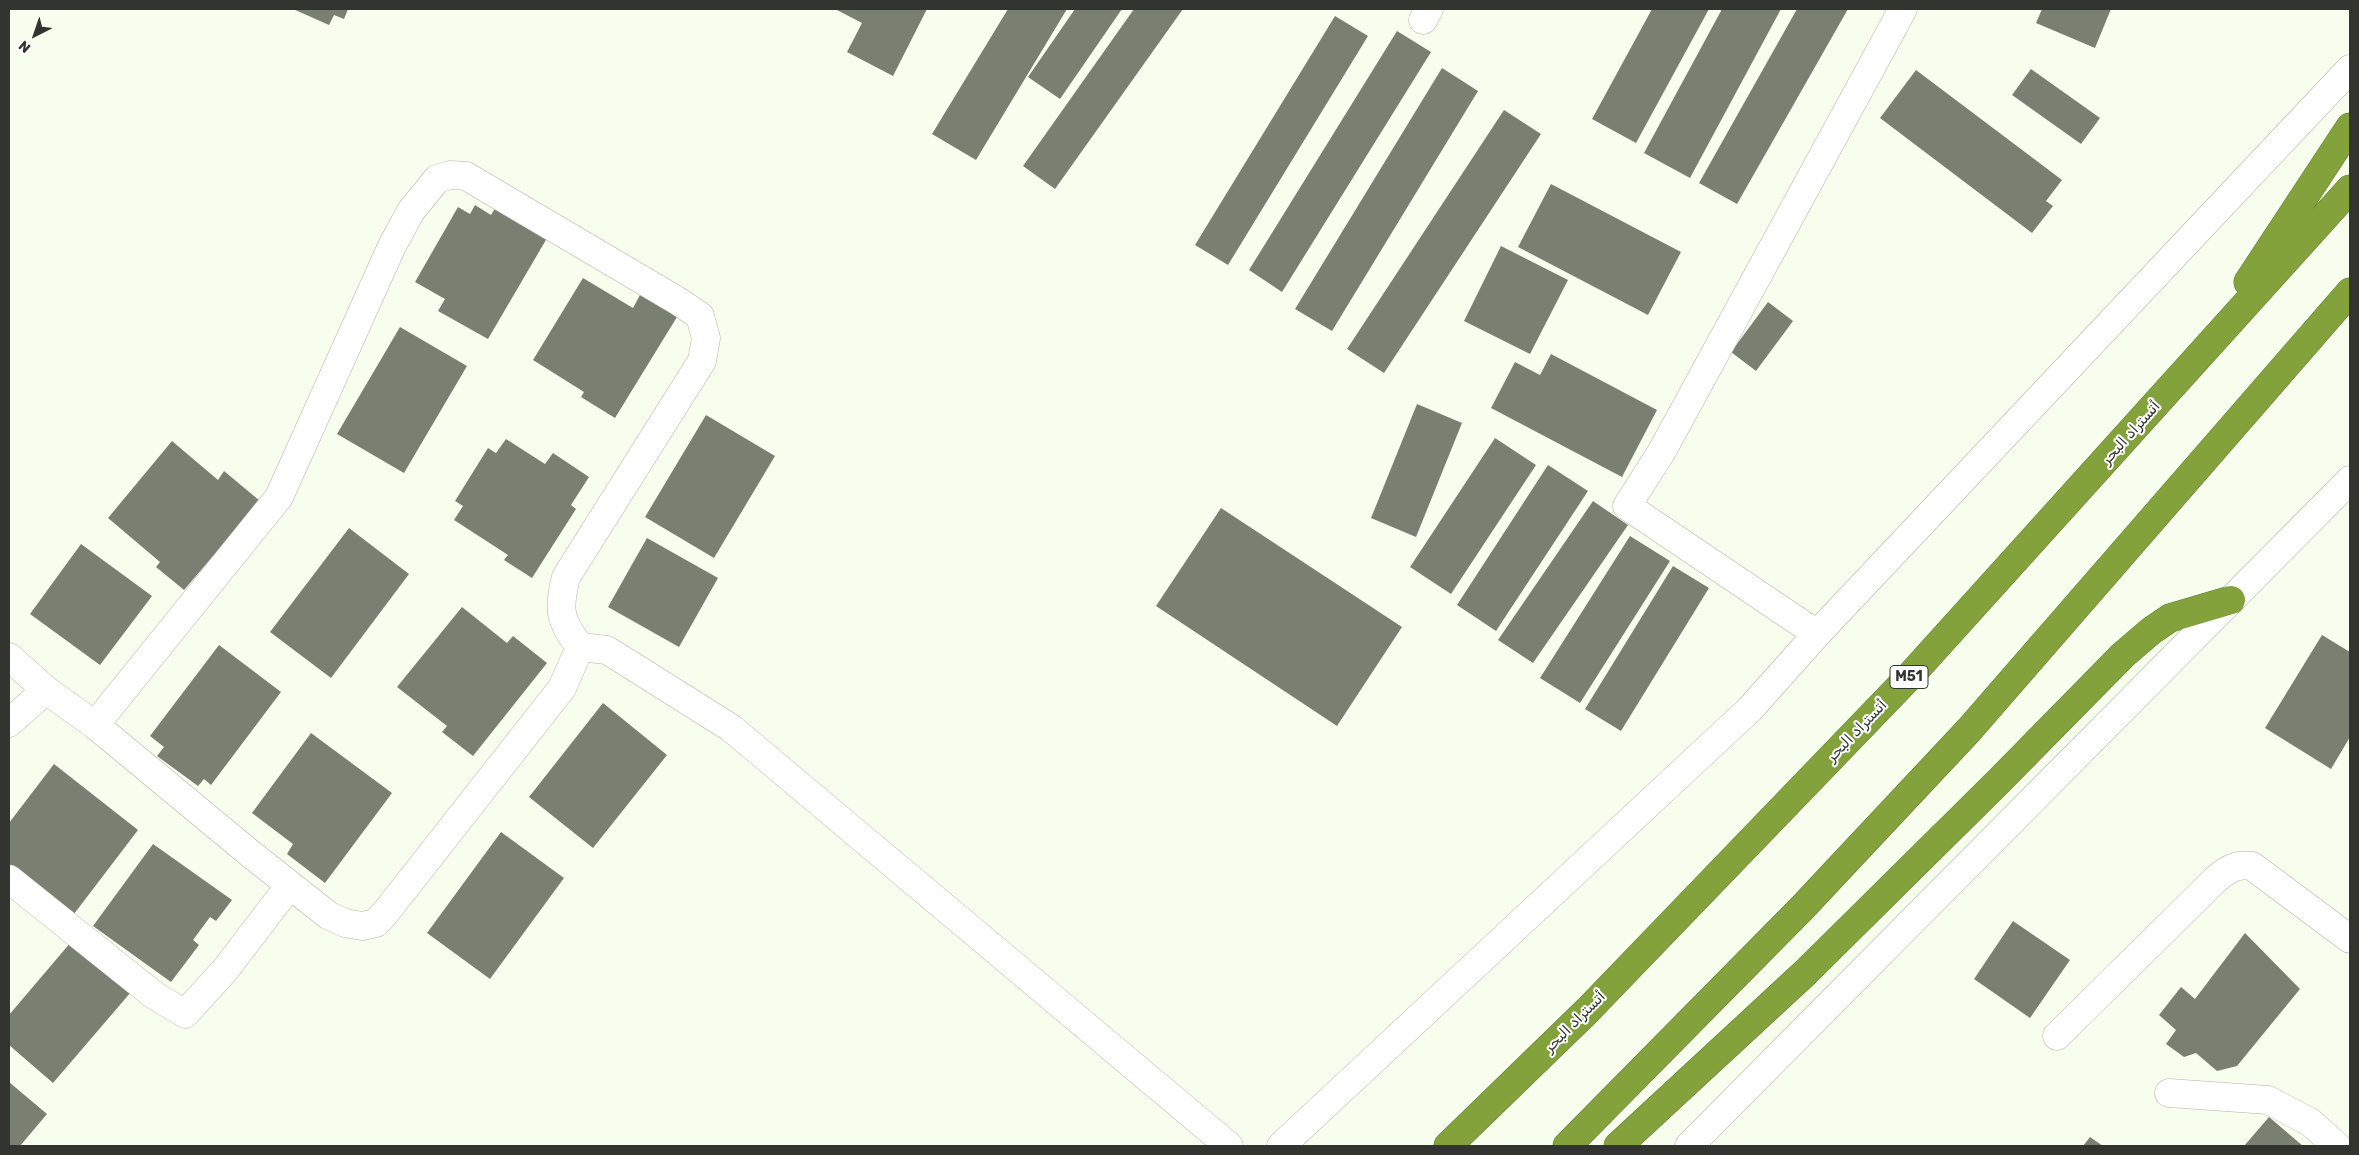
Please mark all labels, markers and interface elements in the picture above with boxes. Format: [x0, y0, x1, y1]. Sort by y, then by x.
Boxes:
north arrow [10, 10, 60, 60]
text: N [15, 37, 34, 56]
street label: أتستراد البحر [2098, 398, 2164, 468]
road number: M51 [1890, 666, 1928, 689]
street label: أتستراد البحر [1823, 696, 1891, 766]
street label: أتستراد البحر [1541, 988, 1609, 1056]

